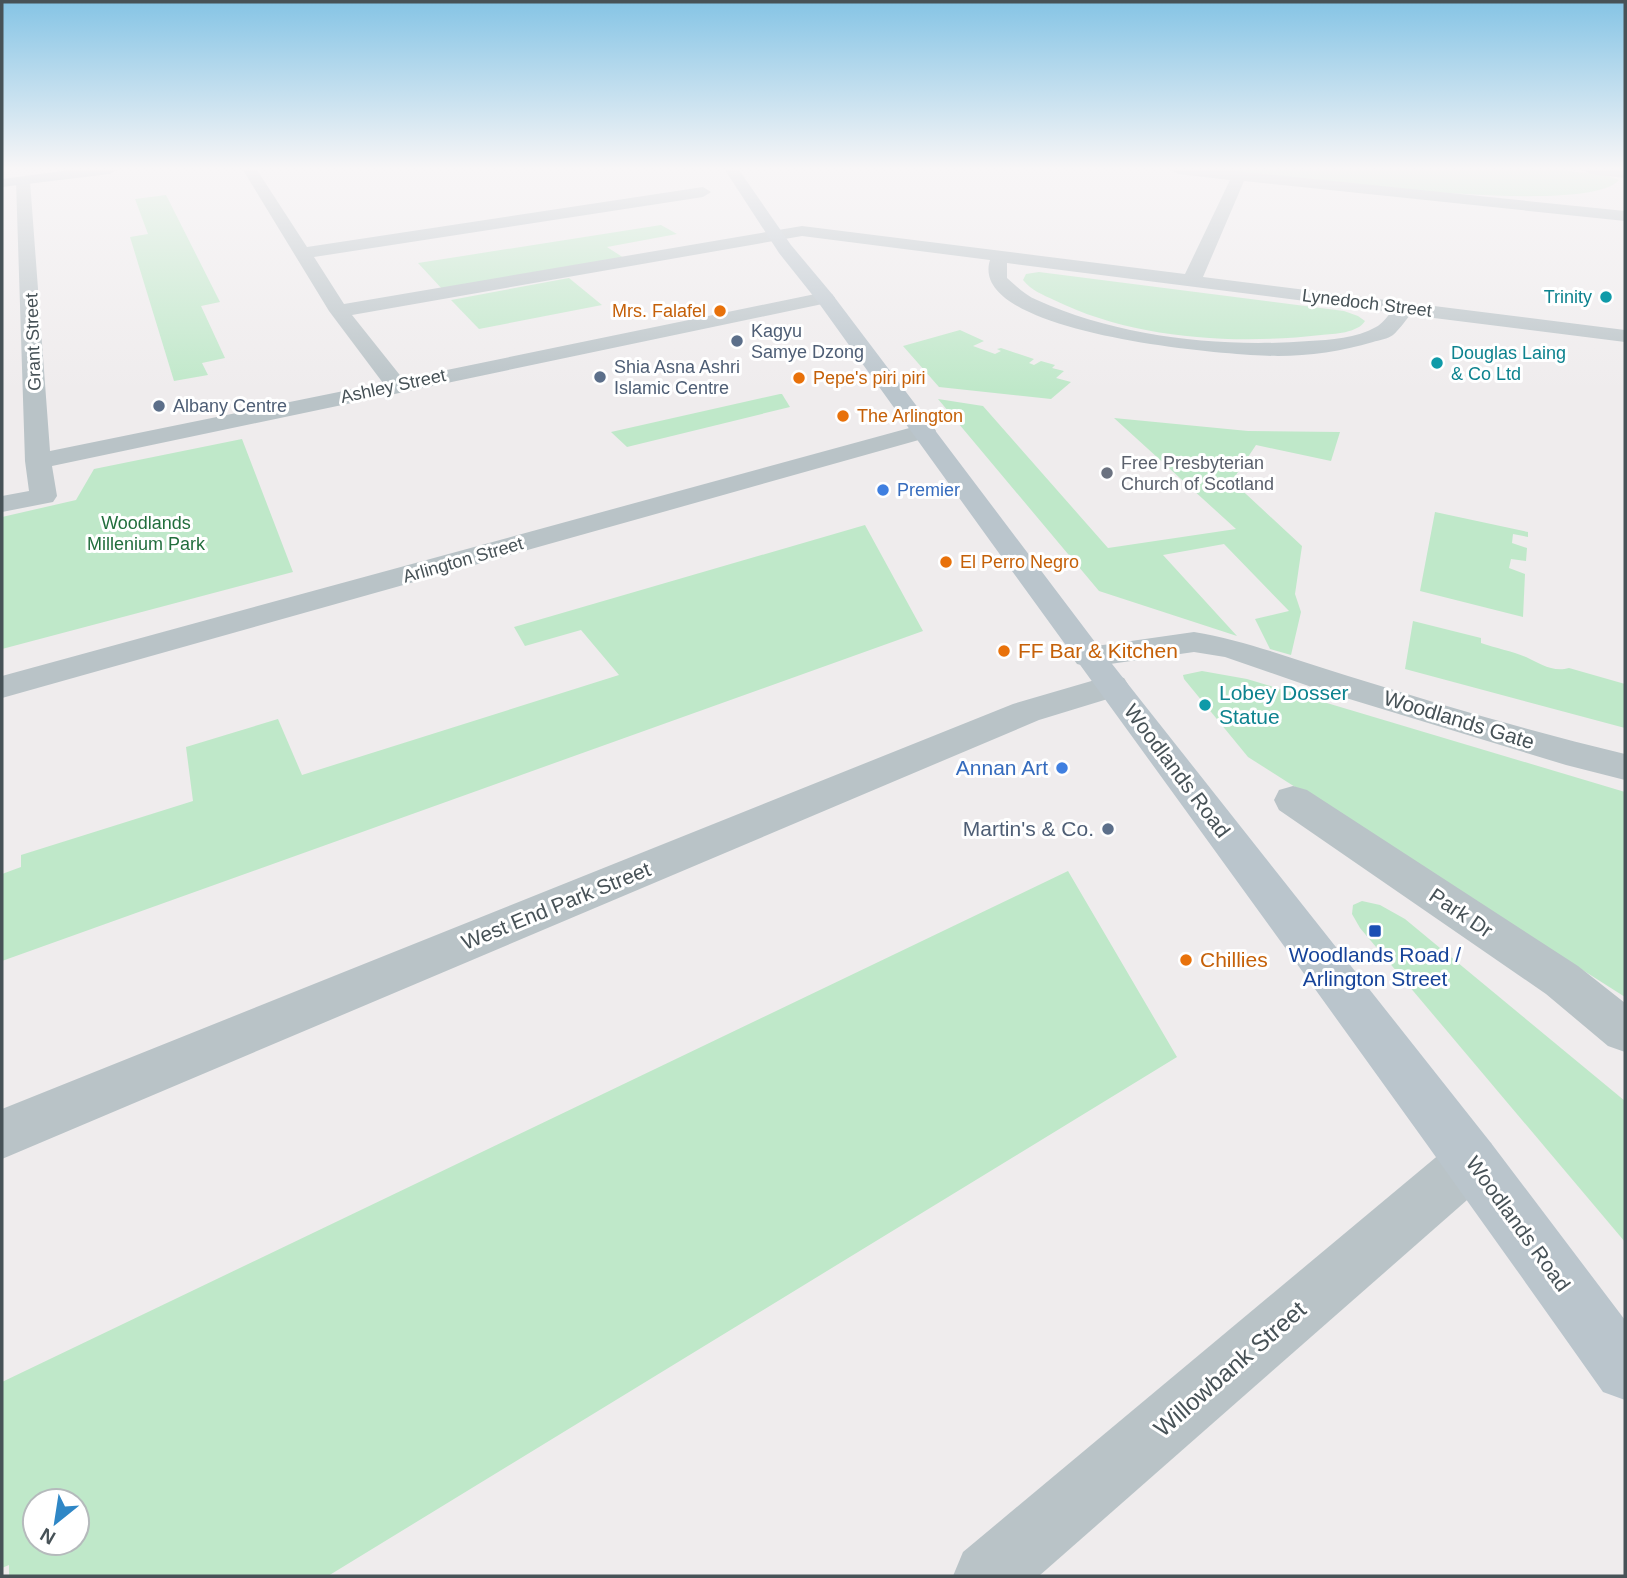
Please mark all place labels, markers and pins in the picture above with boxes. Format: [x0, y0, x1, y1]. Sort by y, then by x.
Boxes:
place label: Trinity [1544, 287, 1592, 307]
marker: Trinity [1598, 289, 1614, 305]
place label: Mrs. Falafel [612, 301, 706, 321]
marker: Mrs. Falafel [712, 303, 728, 319]
place label: Kagyu Samye Dzong [751, 321, 864, 362]
marker: Kagyu Samye Dzong [729, 333, 745, 349]
place label: Douglas Laing & Co Ltd [1451, 343, 1566, 384]
marker: Douglas Laing & Co Ltd [1429, 355, 1445, 371]
place label: Shia Asna Ashri Islamic Centre [614, 357, 740, 398]
place label: Pepe's piri piri [813, 368, 925, 388]
marker: Shia Asna Ashri Islamic Centre [592, 369, 608, 385]
marker: Pepe's piri piri [791, 370, 807, 386]
place label: Albany Centre [173, 396, 287, 416]
marker: Albany Centre [151, 398, 167, 414]
place label: The Arlington [857, 406, 963, 426]
marker: The Arlington [835, 408, 851, 424]
place label: Free Presbyterian Church of Scotland [1121, 453, 1274, 494]
marker: Free Presbyterian Church of Scotland [1099, 465, 1115, 481]
place label: Premier [897, 480, 960, 500]
marker: Premier [875, 482, 891, 498]
place label: El Perro Negro [960, 552, 1079, 572]
marker: El Perro Negro [938, 554, 954, 570]
place label: FF Bar & Kitchen [1018, 639, 1178, 662]
marker: FF Bar & Kitchen [996, 643, 1012, 659]
place label: Lobey Dosser Statue [1219, 681, 1349, 728]
marker: Lobey Dosser Statue [1197, 697, 1213, 713]
place label: Annan Art [956, 756, 1048, 779]
marker: Annan Art [1054, 760, 1070, 776]
place label: Martin's & Co. [963, 817, 1094, 840]
marker: Martin's & Co. [1100, 821, 1116, 837]
marker: Woodlands Road / Arlington Street [1367, 923, 1383, 939]
place label: Woodlands Road / Arlington Street [1289, 943, 1461, 990]
place label: Chillies [1200, 948, 1268, 971]
marker: Chillies [1178, 952, 1194, 968]

